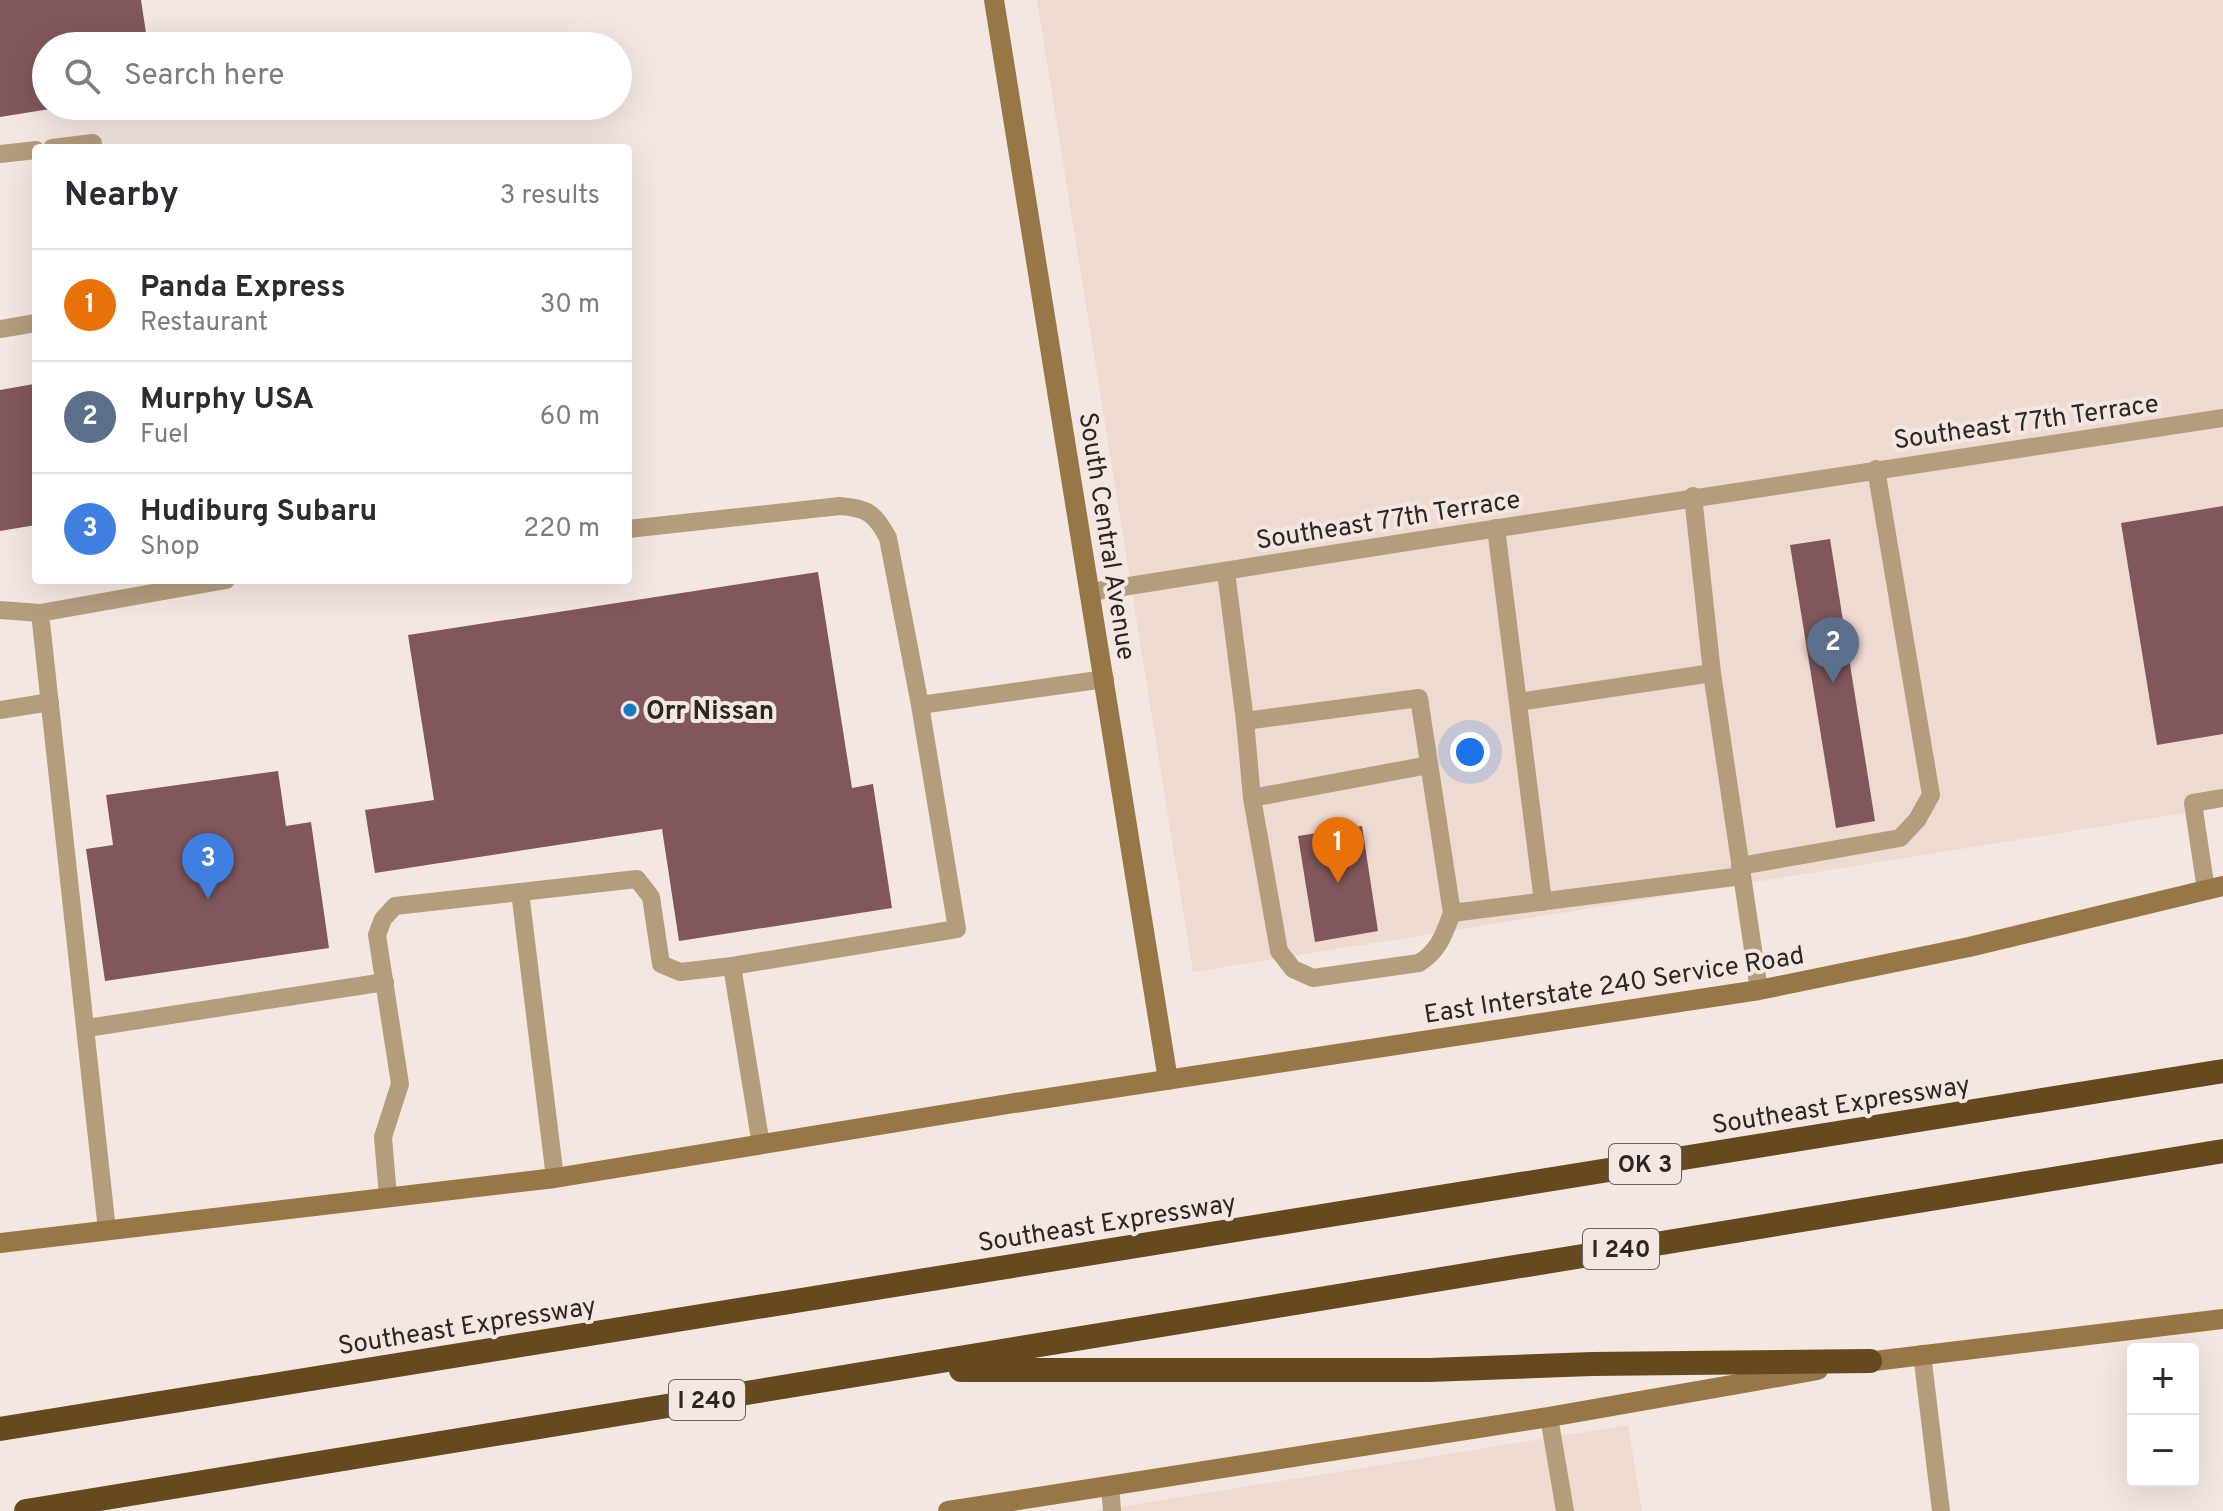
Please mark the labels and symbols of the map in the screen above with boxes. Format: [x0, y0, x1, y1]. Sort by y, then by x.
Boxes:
street label: Southeast 77th Terrace [1892, 389, 2161, 458]
street label: South Central Avenue [1070, 410, 1141, 663]
street label: Southeast 77th Terrace [1254, 484, 1523, 559]
pin: 2 [1807, 617, 1859, 683]
place label: Orr Nissan [646, 696, 774, 729]
marker: Orr Nissan [621, 701, 639, 719]
your location [1450, 732, 1490, 772]
pin: 1 [1312, 817, 1364, 883]
pin: 3 [182, 833, 234, 899]
street label: East Interstate 240 Service Road [1422, 940, 1807, 1033]
street label: Southeast Expressway [1710, 1070, 1973, 1143]
road number: OK 3 [1609, 1144, 1681, 1184]
street label: Southeast Expressway [976, 1188, 1239, 1261]
road number: I 240 [1583, 1229, 1659, 1269]
street label: Southeast Expressway [336, 1291, 599, 1364]
road number: I 240 [669, 1380, 745, 1420]

